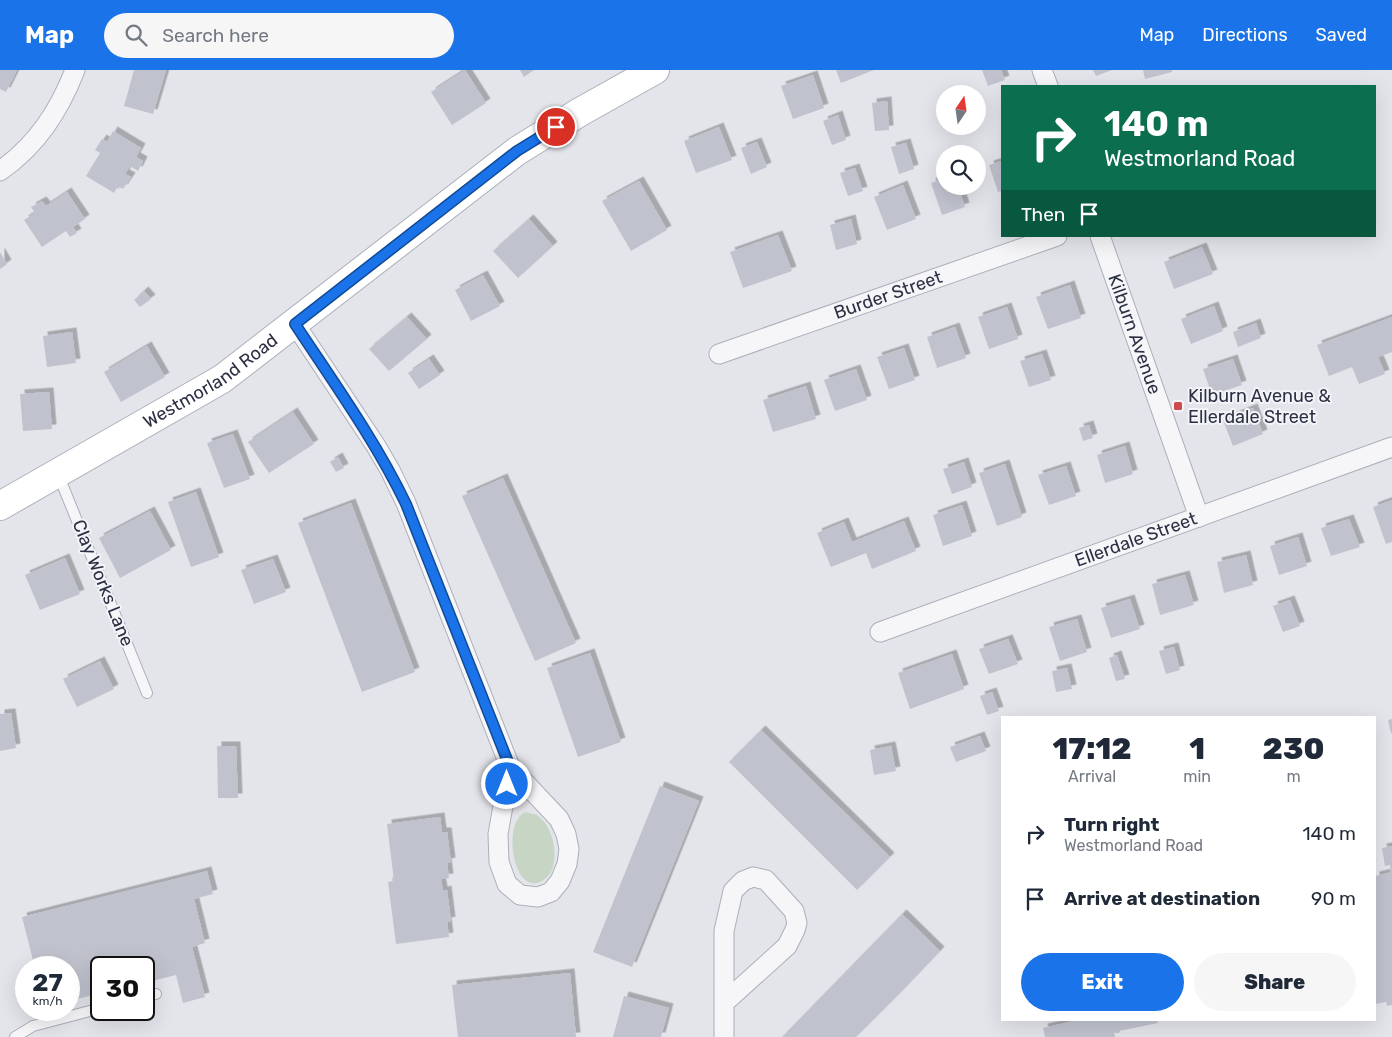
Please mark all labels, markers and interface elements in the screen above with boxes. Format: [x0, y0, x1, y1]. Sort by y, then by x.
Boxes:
search box [104, 13, 454, 58]
text: Map [25, 21, 74, 49]
icon: search [122, 21, 150, 49]
text: Search here [162, 24, 269, 47]
text: Map [1139, 24, 1174, 46]
text: Directions [1202, 24, 1288, 46]
text: Saved [1316, 24, 1367, 46]
north arrow [936, 85, 986, 135]
map controls [936, 85, 986, 195]
text: 140 m [1104, 103, 1209, 145]
icon: right [1021, 105, 1086, 170]
pin [535, 106, 577, 148]
icon: arrive [542, 113, 570, 141]
button: search [936, 145, 986, 195]
text: Westmorland Road [1104, 145, 1295, 172]
icon: arrive [1075, 200, 1103, 228]
text: Then [1021, 203, 1065, 226]
street label: Burder Street [831, 266, 945, 324]
street label: Kilburn Avenue [1103, 271, 1166, 397]
street label: Westmorland Road [139, 329, 282, 433]
place label: Kilburn Avenue & Ellerdale Street [1188, 385, 1331, 428]
marker: Kilburn Avenue & Ellerdale Street [1172, 400, 1184, 412]
street label: Ellerdale Street [1072, 507, 1200, 572]
street label: Clay Works Lane [68, 516, 138, 650]
text: 17:12 [1053, 731, 1132, 767]
text: 1 [1189, 731, 1205, 767]
text: 230 [1263, 731, 1324, 767]
position arrow [480, 757, 532, 809]
text: Arrival [1068, 767, 1116, 786]
text: min [1183, 767, 1211, 786]
text: m [1286, 767, 1301, 786]
text: Turn right [1064, 813, 1159, 836]
icon: right [1021, 820, 1049, 848]
text: 140 m [1302, 822, 1356, 845]
text: Westmorland Road [1064, 836, 1203, 855]
icon: arrive [1021, 885, 1049, 913]
text: Arrive at destination [1064, 887, 1260, 910]
text: 90 m [1311, 887, 1356, 910]
button: Exit [1021, 953, 1184, 1011]
button: Share [1194, 953, 1356, 1011]
speed limit sign: 30 [90, 956, 155, 1021]
text: 27 [32, 968, 63, 997]
text: km/h [33, 994, 62, 1008]

